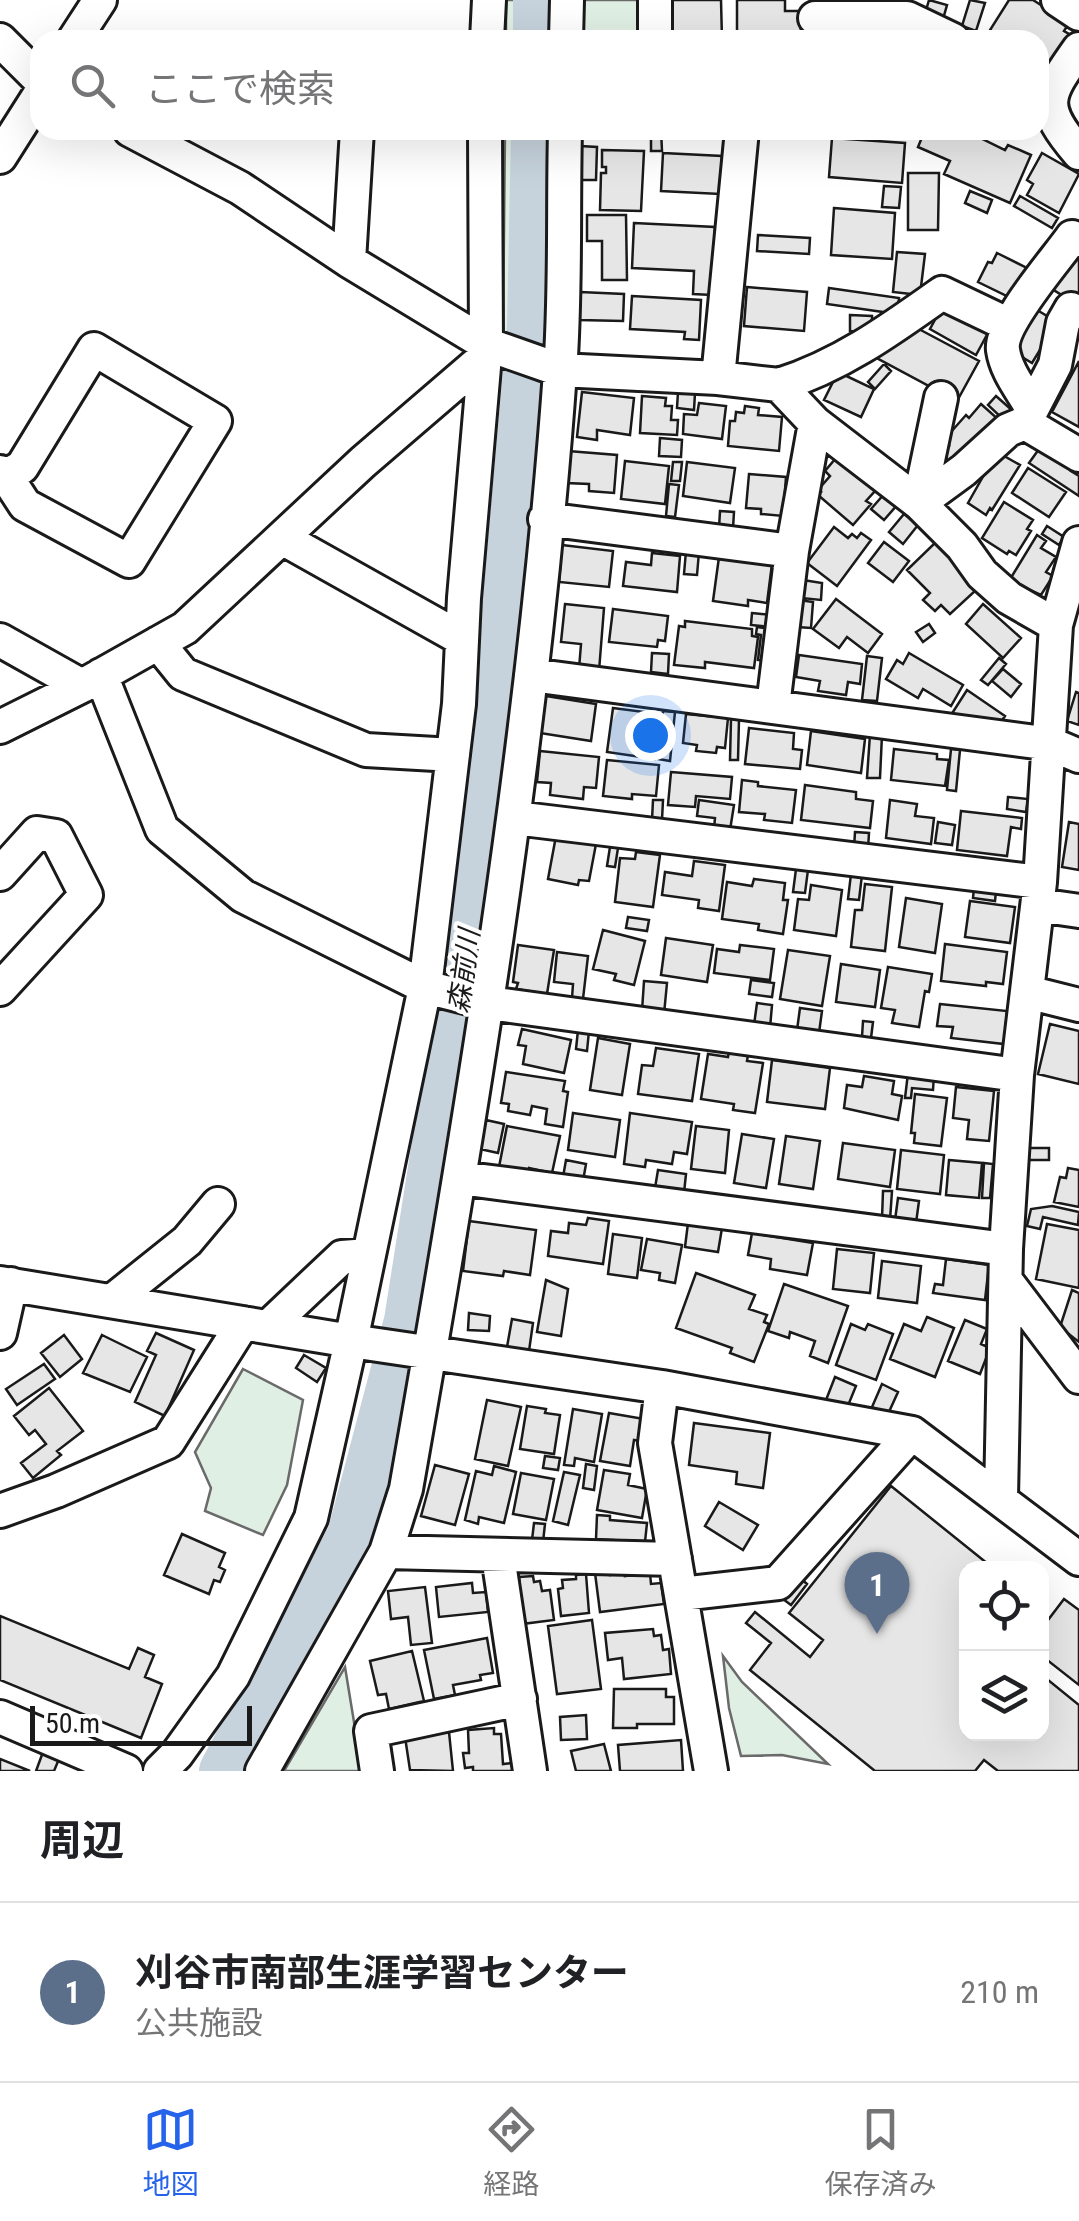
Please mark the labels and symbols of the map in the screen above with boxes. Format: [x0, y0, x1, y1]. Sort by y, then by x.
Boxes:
your location [625, 710, 676, 761]
water label: 森前川 [442, 924, 487, 1015]
pin: 1 [844, 1552, 910, 1634]
scale bar [30, 1701, 252, 1746]

